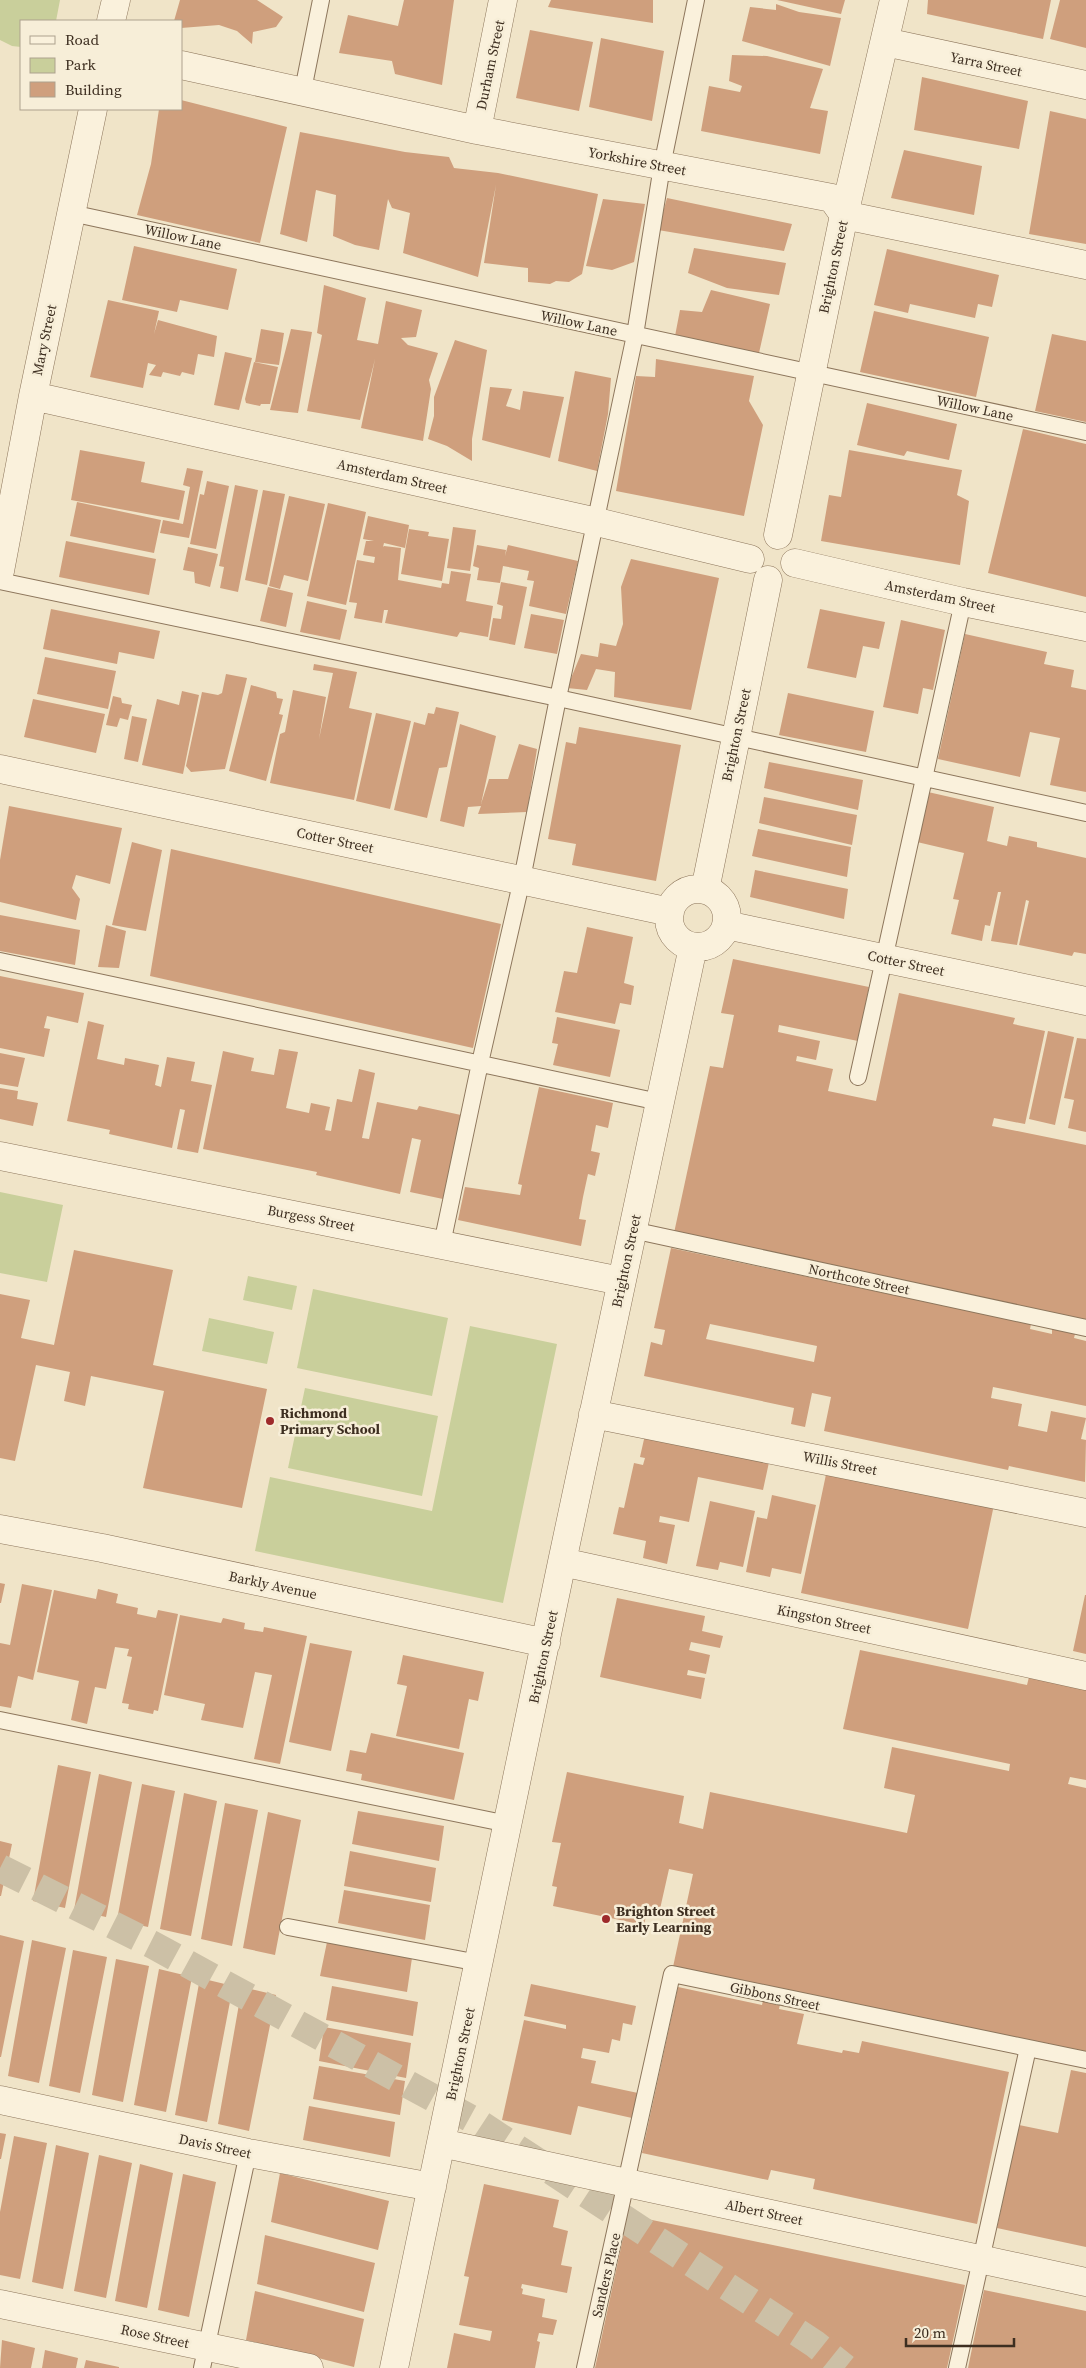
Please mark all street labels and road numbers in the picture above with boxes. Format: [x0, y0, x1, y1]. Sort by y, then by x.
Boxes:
street label: Durham Street [471, 18, 509, 112]
street label: Yarra Street [948, 47, 1024, 81]
street label: Yorkshire Street [586, 142, 688, 180]
street label: Brighton Street [813, 218, 853, 315]
street label: Willow Lane [143, 219, 223, 255]
street label: Mary Street [27, 302, 61, 377]
street label: Willow Lane [539, 305, 619, 341]
street label: Willow Lane [935, 390, 1015, 426]
street label: Amsterdam Street [335, 454, 449, 498]
street label: Amsterdam Street [883, 575, 997, 618]
street label: Brighton Street [716, 686, 756, 783]
street label: Cotter Street [295, 822, 376, 858]
street label: Cotter Street [866, 945, 947, 981]
street label: Burgess Street [266, 1200, 357, 1236]
street label: Brighton Street [606, 1212, 646, 1309]
street label: Northcote Street [807, 1259, 912, 1300]
street label: Willis Street [801, 1446, 879, 1480]
street label: Barkly Avenue [227, 1566, 319, 1604]
street label: Kingston Street [775, 1599, 873, 1639]
street label: Brighton Street [523, 1608, 563, 1705]
street label: Gibbons Street [728, 1977, 822, 2015]
street label: Brighton Street [440, 2005, 480, 2102]
street label: Davis Street [177, 2129, 253, 2164]
street label: Albert Street [723, 2194, 805, 2230]
street label: Sanders Place [587, 2231, 625, 2319]
street label: Rose Street [119, 2319, 191, 2353]

